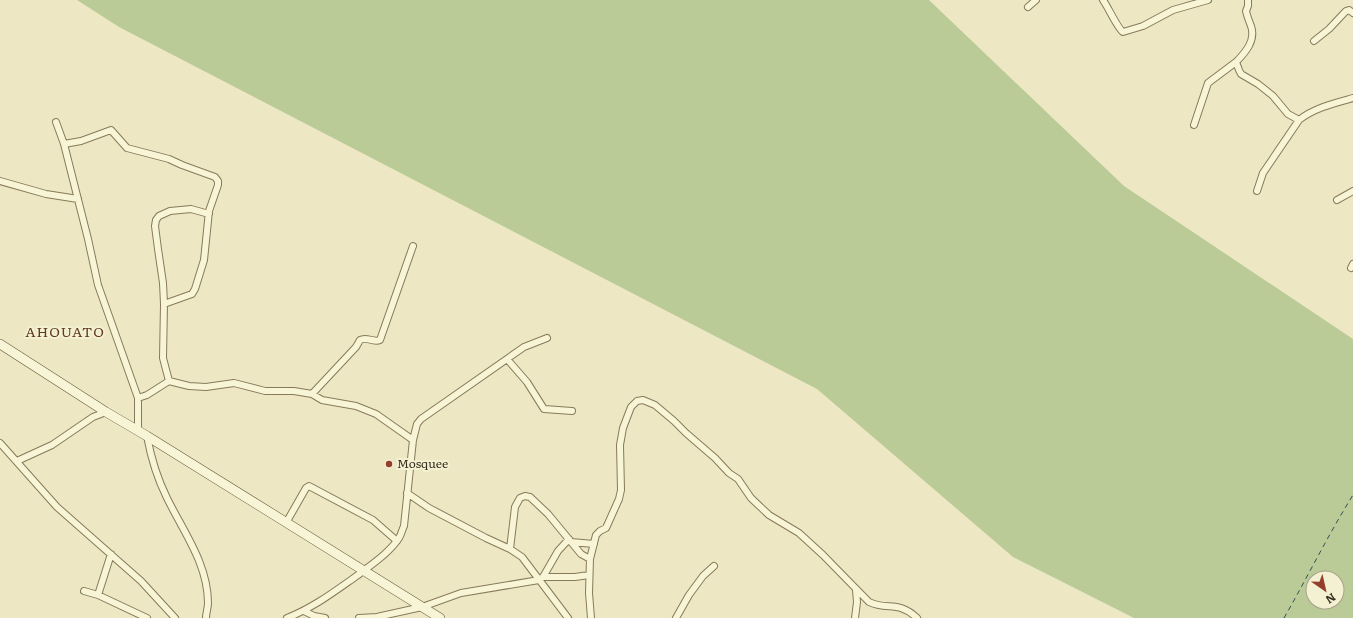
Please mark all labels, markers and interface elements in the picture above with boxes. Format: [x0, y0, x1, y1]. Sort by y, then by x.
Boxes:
district label: AHOUATO [25, 321, 105, 341]
place label: Mosquee [397, 454, 448, 472]
marker: Mosquee [384, 459, 394, 469]
north arrow [1305, 570, 1345, 610]
text: N [1323, 590, 1339, 608]

